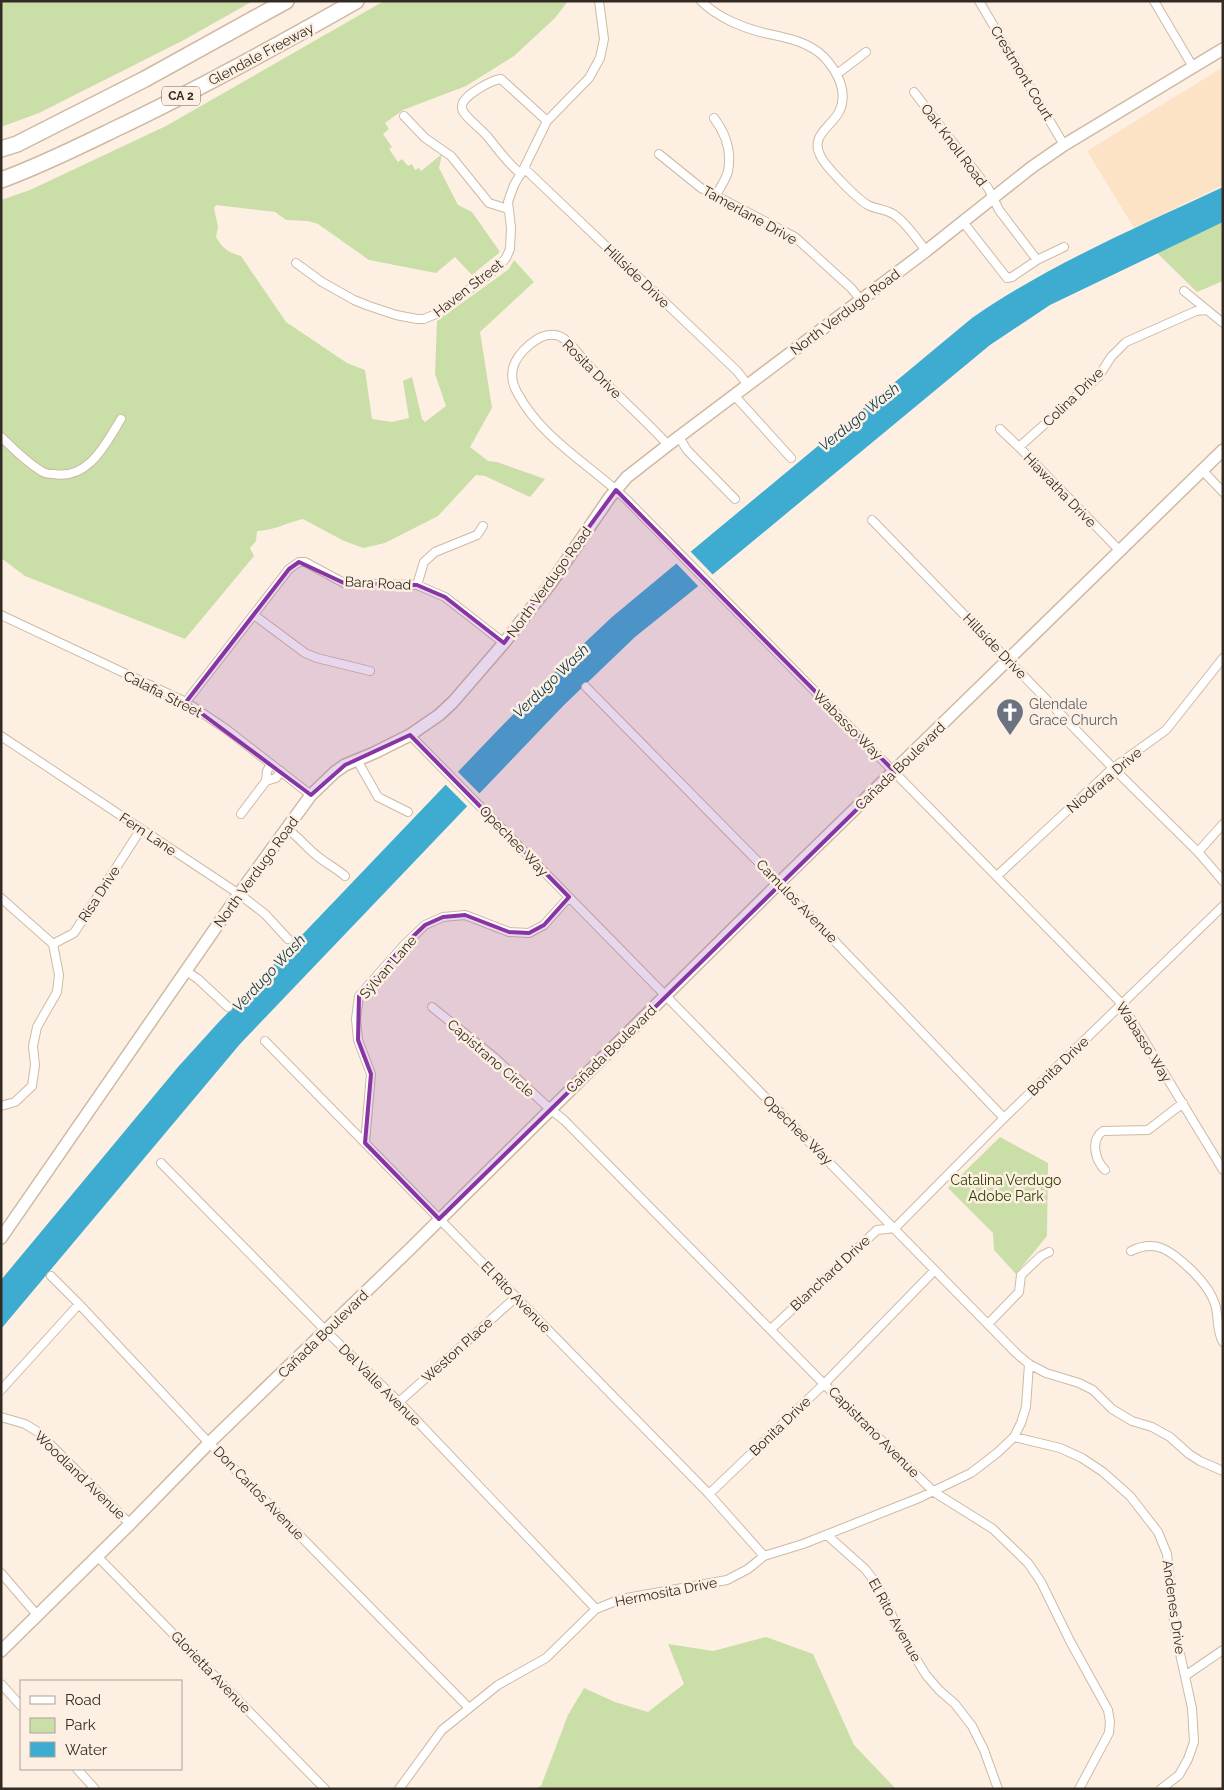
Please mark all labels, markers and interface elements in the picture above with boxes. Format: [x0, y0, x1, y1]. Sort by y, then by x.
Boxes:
street label: Glendale Freeway [206, 19, 317, 89]
street label: Crestmont Court [987, 23, 1057, 123]
road number: CA 2 [162, 86, 200, 105]
street label: Oak Knoll Road [918, 101, 990, 189]
street label: Tamerlane Drive [700, 182, 800, 248]
street label: Hillside Drive [601, 241, 673, 311]
street label: Haven Street [430, 256, 506, 320]
street label: North Verdugo Road [787, 266, 903, 358]
street label: Rosita Drive [559, 336, 625, 402]
street label: Colina Drive [1040, 364, 1106, 430]
water label: Verdugo Wash [815, 379, 903, 455]
street label: Hiawatha Drive [1021, 450, 1099, 530]
street label: North Verdugo Road [504, 524, 594, 640]
street label: Bara Road [344, 573, 412, 593]
street label: Hillside Drive [960, 610, 1030, 682]
water label: Verdugo Wash [509, 640, 593, 722]
street label: Calafia Street [121, 667, 205, 721]
street label: Wabasso Way [810, 687, 886, 763]
place label: Glendale Grace Church [1029, 696, 1118, 728]
church icon: Glendale Grace Church [995, 697, 1025, 736]
street label: Cañada Boulevard [852, 719, 948, 813]
street label: Niodrara Drive [1063, 744, 1145, 816]
street label: Opechee Way [476, 802, 552, 880]
street label: Fern Lane [117, 809, 179, 859]
street label: North Verdugo Road [211, 814, 301, 930]
street label: Camulos Avenue [753, 856, 841, 946]
street label: Risa Drive [75, 863, 123, 925]
water label: Verdugo Wash [229, 931, 309, 1015]
street label: Sylvan Lane [356, 932, 420, 1002]
street label: Wabasso Way [1113, 999, 1175, 1085]
street label: Cañada Boulevard [563, 1002, 659, 1096]
street label: Capistrano Circle [444, 1016, 538, 1100]
street label: Bonita Drive [1024, 1033, 1092, 1099]
street label: Opechee Way [760, 1092, 836, 1168]
park label: Catalina Verdugo Adobe Park [951, 1172, 1061, 1204]
street label: Blanchard Drive [787, 1232, 873, 1314]
street label: El Rito Avenue [478, 1258, 554, 1336]
street label: Cañada Boulevard [275, 1287, 371, 1381]
street label: Weston Place [418, 1314, 496, 1386]
street label: Del Valle Avenue [336, 1341, 424, 1429]
street label: Capistrano Avenue [825, 1383, 923, 1481]
street label: Bonita Drive [746, 1393, 814, 1459]
street label: Woodland Avenue [31, 1428, 129, 1522]
street label: Don Carlos Avenue [210, 1443, 308, 1543]
street label: Andenes Drive [1159, 1559, 1189, 1655]
street label: Hermosita Drive [614, 1574, 718, 1610]
street label: El Rito Avenue [866, 1576, 924, 1664]
street label: Glorietta Avenue [168, 1628, 254, 1716]
legend [20, 1680, 182, 1770]
text: Road [65, 1691, 101, 1709]
text: Park [65, 1716, 96, 1734]
text: Water [65, 1741, 108, 1759]

